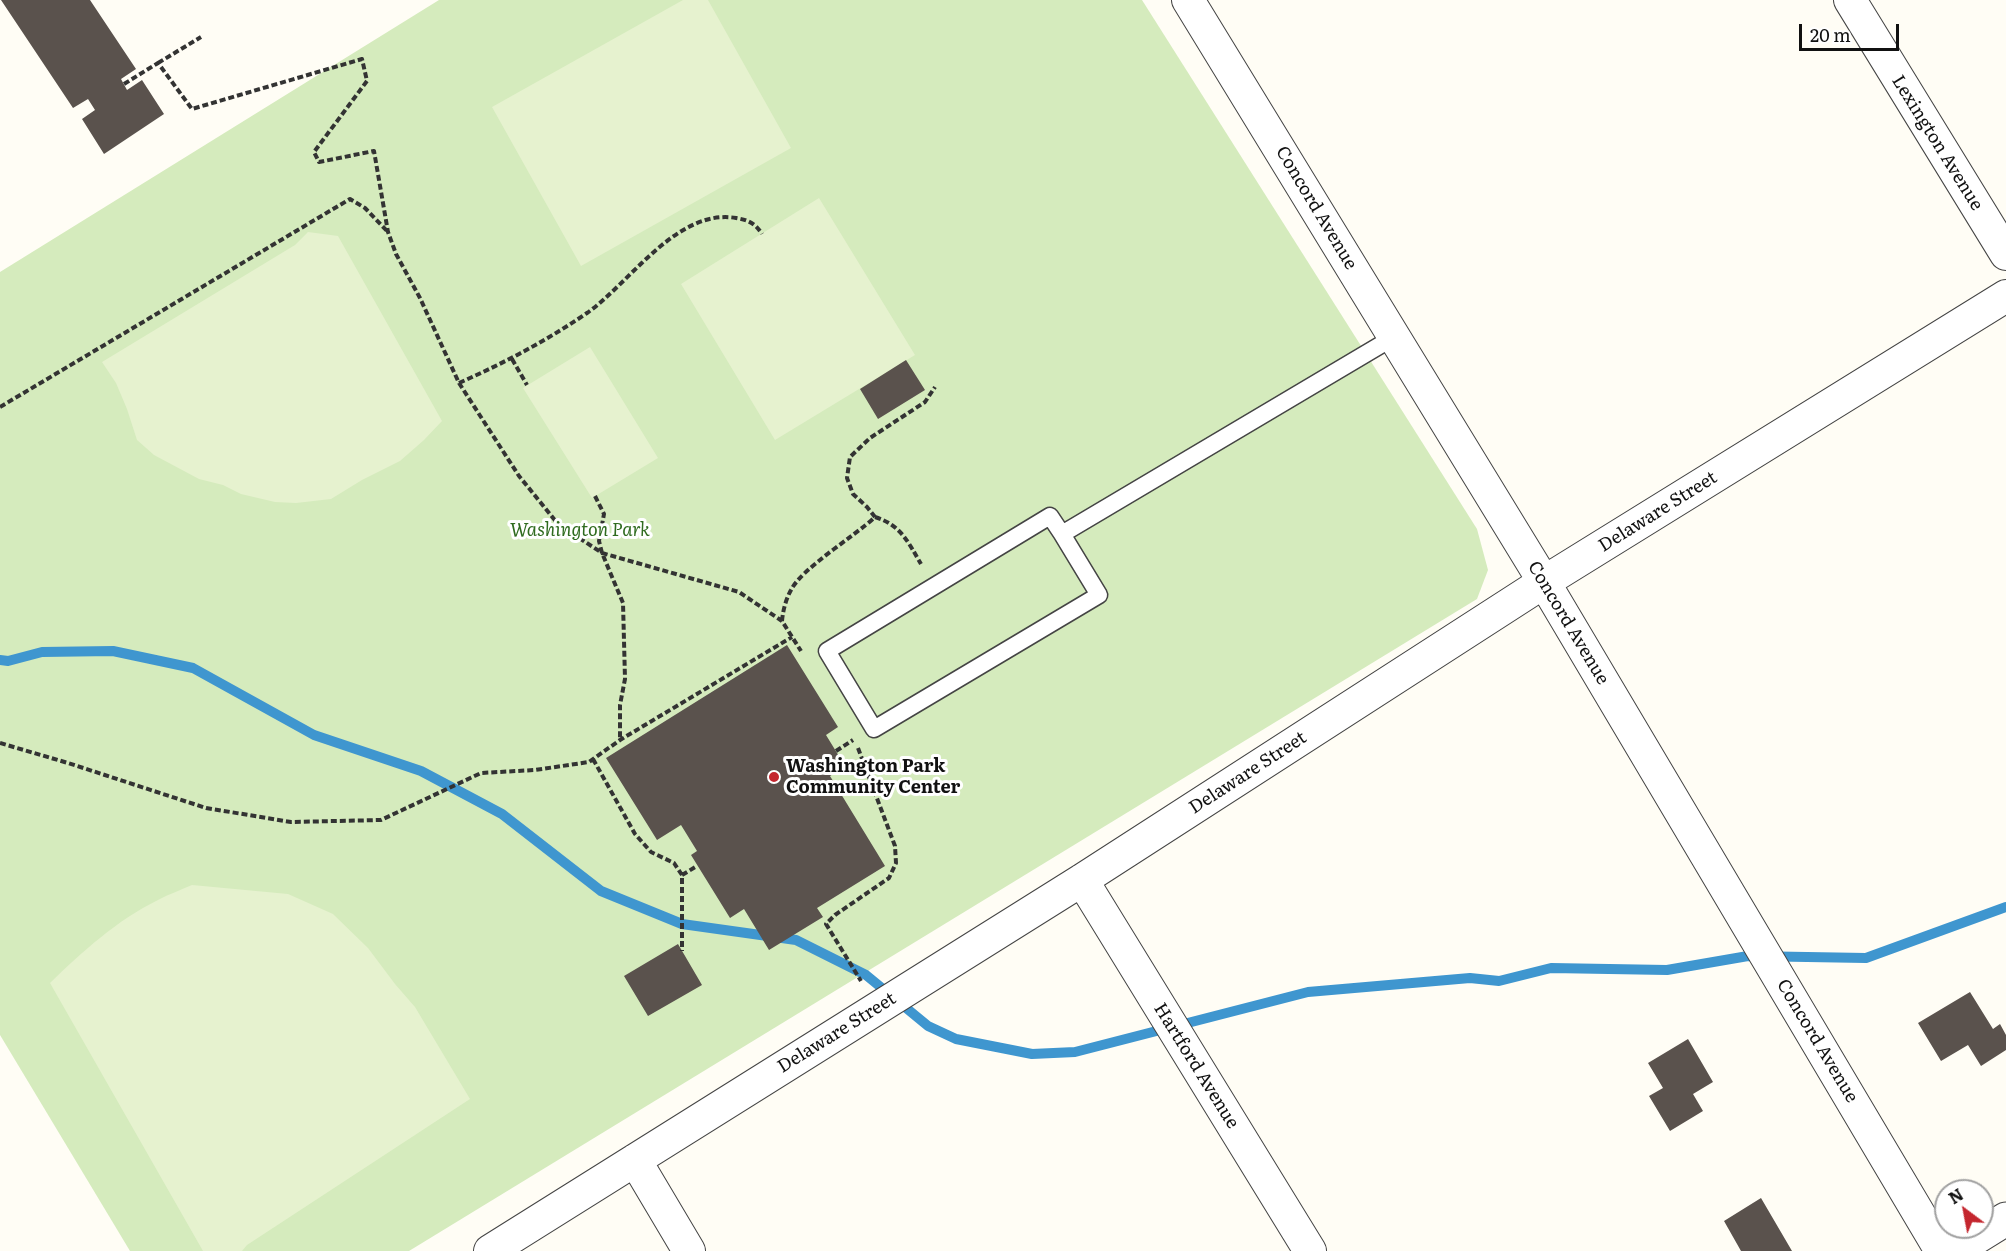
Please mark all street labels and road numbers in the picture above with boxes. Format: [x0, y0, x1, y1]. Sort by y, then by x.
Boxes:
street label: Lexington Avenue [1887, 71, 1987, 215]
street label: Concord Avenue [1271, 142, 1361, 274]
street label: Delaware Street [1595, 467, 1721, 557]
street label: Concord Avenue [1523, 557, 1613, 689]
street label: Delaware Street [1185, 727, 1311, 819]
street label: Concord Avenue [1772, 975, 1862, 1107]
street label: Delaware Street [774, 988, 900, 1078]
street label: Hartford Avenue [1149, 999, 1243, 1133]

